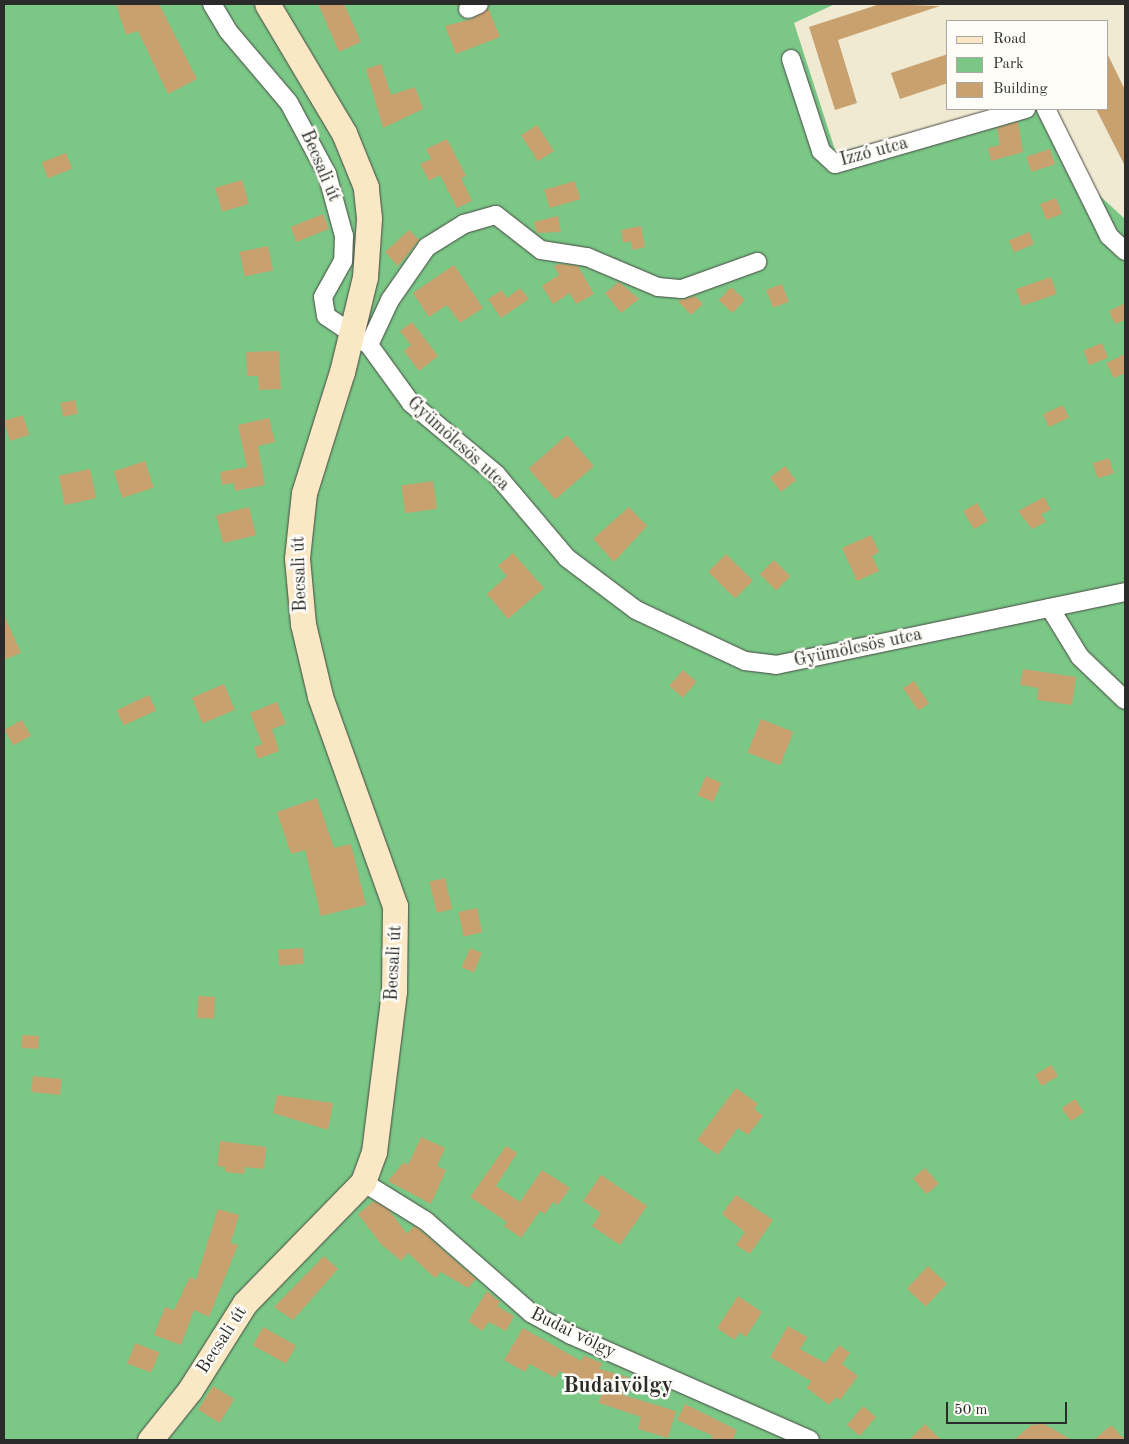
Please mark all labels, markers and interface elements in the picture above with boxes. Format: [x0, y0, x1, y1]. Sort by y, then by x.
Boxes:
legend [946, 20, 1109, 110]
text: Road [993, 32, 1026, 47]
text: Park [993, 57, 1024, 72]
text: Building [993, 82, 1048, 97]
street label: Becsali út [295, 127, 345, 205]
street label: Izzó utca [838, 133, 910, 171]
street label: Gyümölcsös utca [402, 392, 514, 496]
street label: Becsali út [288, 536, 312, 612]
street label: Gyümölcsös utca [792, 624, 924, 672]
street label: Becsali út [381, 925, 407, 1001]
street label: Becsali út [192, 1302, 252, 1378]
street label: Budai völgy [527, 1303, 619, 1363]
district label: Budaivölgy [563, 1374, 673, 1400]
scale bar [949, 1392, 1070, 1424]
text: 50 m [954, 1403, 988, 1418]

